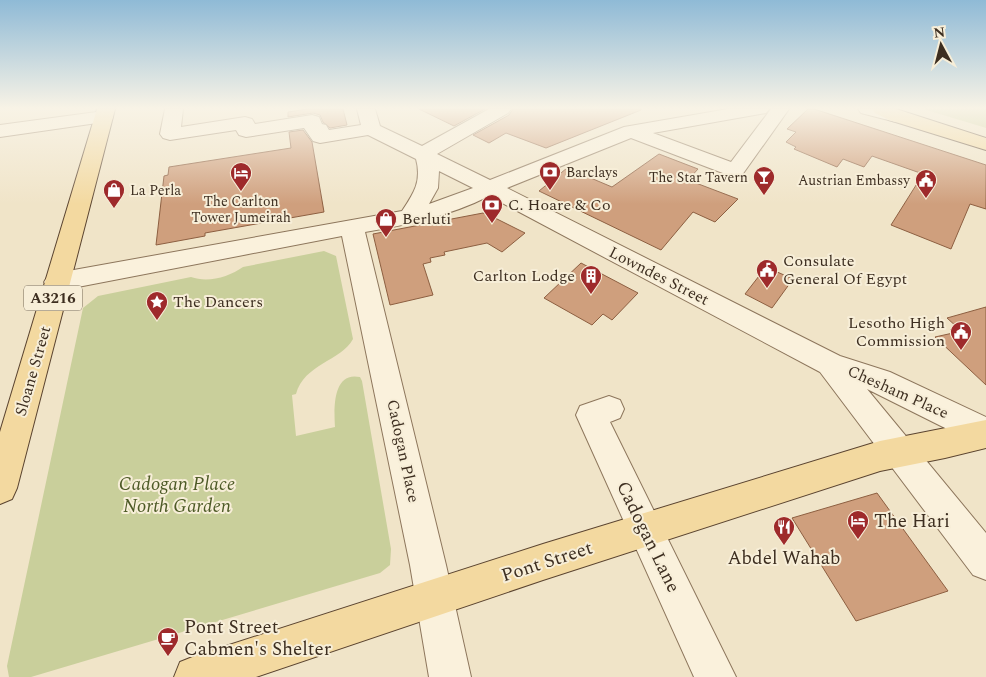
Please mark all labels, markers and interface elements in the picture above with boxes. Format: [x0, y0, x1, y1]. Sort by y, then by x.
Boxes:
north arrow [916, 20, 966, 70]
text: N [933, 21, 946, 44]
bank icon: Barclays [538, 160, 562, 191]
hotel icon: The Carlton Tower Jumeirah [229, 161, 253, 192]
place label: Barclays [566, 162, 618, 183]
bar icon: The Star Tavern [752, 165, 776, 196]
place label: The Star Tavern [649, 167, 748, 188]
public building icon: Austrian Embassy [914, 168, 938, 199]
place label: Austrian Embassy [798, 170, 911, 191]
shop icon: La Perla [102, 178, 126, 209]
place label: La Perla [130, 180, 181, 201]
place label: The Carlton Tower Jumeirah [191, 191, 291, 228]
bank icon: C. Hoare & Co [480, 193, 504, 224]
place label: C. Hoare & Co [508, 193, 611, 217]
shop icon: Berluti [374, 207, 398, 238]
place label: Berluti [402, 207, 451, 231]
street label: Lowndes Street [605, 240, 714, 312]
place label: Consulate General Of Egypt [783, 249, 908, 291]
public building icon: Consulate General Of Egypt [755, 258, 779, 289]
place label: Carlton Lodge [473, 264, 575, 288]
building icon: Carlton Lodge [579, 264, 603, 295]
road number: A3216 [24, 286, 82, 310]
place icon: The Dancers [145, 290, 169, 321]
place label: The Dancers [173, 290, 263, 314]
place label: Lesotho High Commission [848, 311, 945, 353]
public building icon: Lesotho High Commission [949, 320, 973, 351]
street label: Sloane Street [9, 323, 57, 419]
street label: Chesham Place [844, 359, 952, 425]
street label: Cadogan Place [380, 397, 426, 505]
park label: Cadogan Place North Garden [119, 470, 235, 521]
street label: Cadogan Lane [608, 476, 688, 598]
place label: The Hari [874, 507, 950, 536]
hotel icon: The Hari [846, 509, 870, 540]
restaurant icon: Abdel Wahab [772, 515, 796, 546]
street label: Pont Street [498, 534, 597, 590]
place label: Abdel Wahab [727, 544, 841, 573]
place label: Pont Street Cabmen's Shelter [184, 613, 332, 664]
cafe icon: Pont Street Cabmen's Shelter [156, 626, 180, 657]

